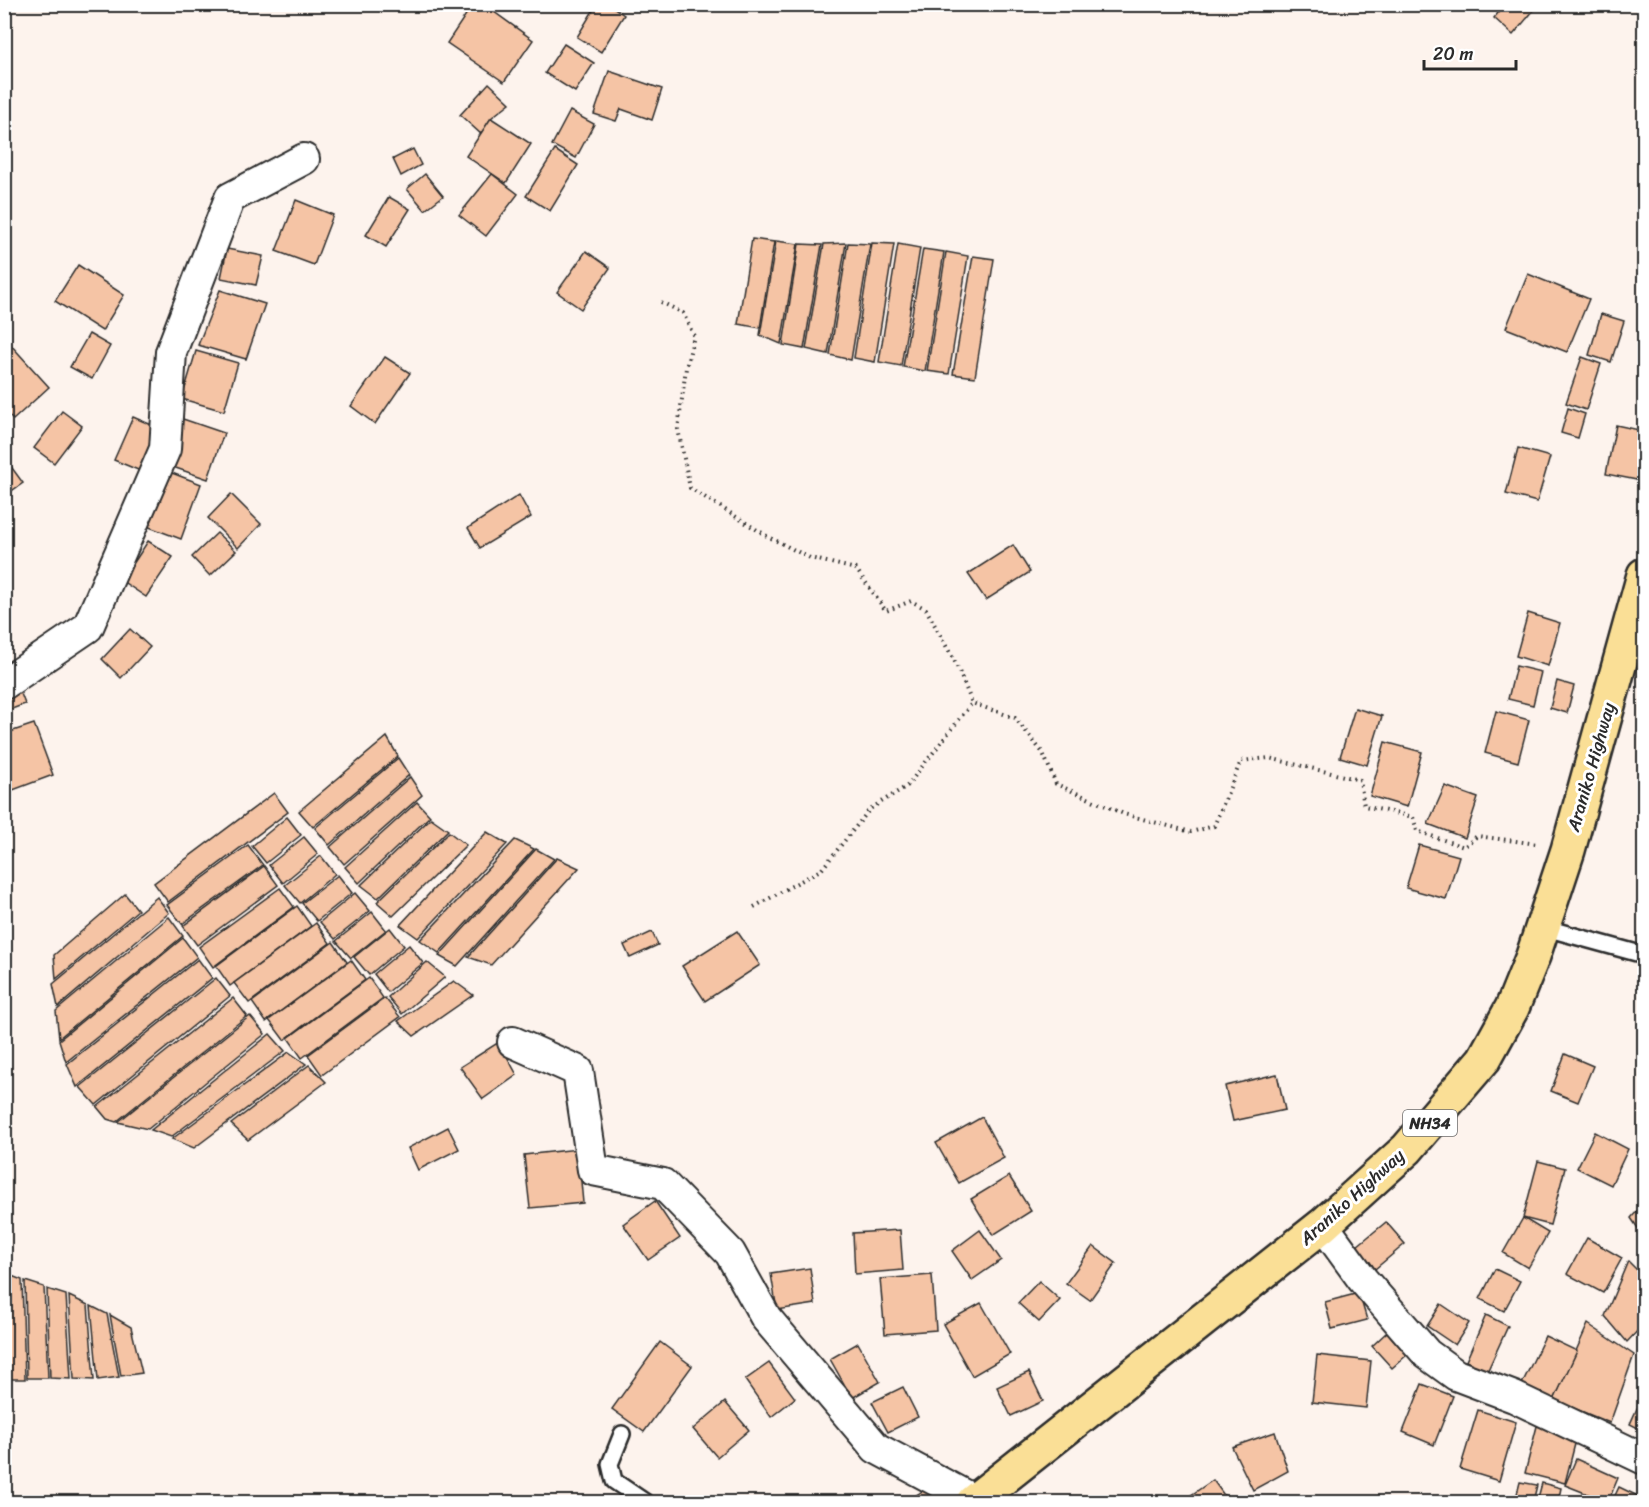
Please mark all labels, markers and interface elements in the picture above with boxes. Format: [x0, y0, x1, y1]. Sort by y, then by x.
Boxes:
scale bar [1424, 33, 1516, 71]
text: 20 m [1433, 38, 1473, 70]
street label: Araniko Highway [1557, 698, 1625, 836]
road number: NH34 [1403, 1110, 1457, 1136]
street label: Araniko Highway [1291, 1140, 1413, 1254]

